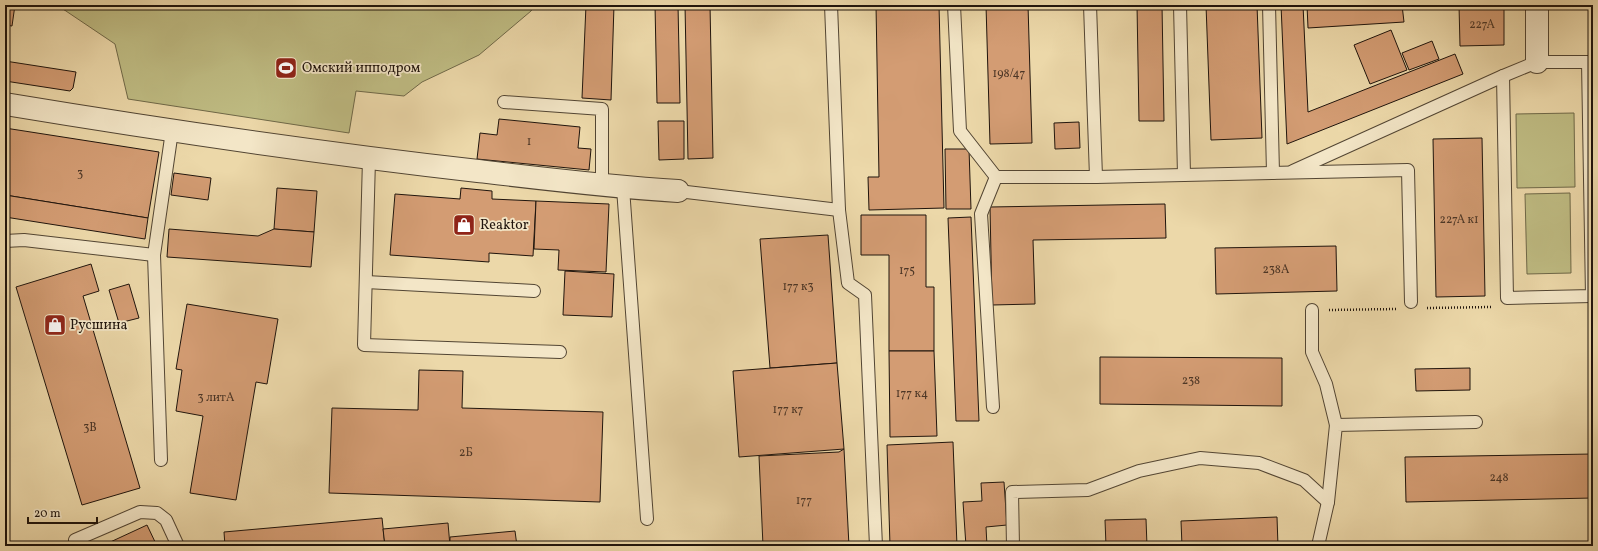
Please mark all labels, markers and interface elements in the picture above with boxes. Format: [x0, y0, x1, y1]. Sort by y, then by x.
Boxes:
house number: 227А [1469, 17, 1495, 33]
sports icon: Омский ипподром [273, 55, 299, 81]
place label: Омский ипподром [302, 59, 421, 78]
house number: 198/47 [993, 66, 1026, 82]
house number: 1 [527, 134, 531, 150]
house number: 3 [77, 166, 83, 182]
shop icon: Reaktor [451, 212, 477, 238]
house number: 227А к1 [1439, 212, 1479, 228]
place label: Reaktor [480, 216, 529, 235]
house number: 238А [1263, 262, 1290, 278]
house number: 175 [899, 263, 915, 279]
house number: 177 к3 [782, 279, 814, 295]
shop icon: Русшина [42, 312, 68, 338]
place label: Русшина [70, 316, 128, 335]
house number: 238 [1182, 373, 1200, 389]
house number: 177 к4 [896, 386, 928, 402]
house number: 3 литА [198, 390, 235, 406]
house number: 177 к7 [773, 402, 804, 418]
house number: 3В [83, 420, 97, 436]
house number: 2Б [459, 445, 473, 461]
house number: 248 [1489, 470, 1509, 486]
house number: 177 [796, 493, 812, 509]
scale bar [28, 499, 97, 525]
text: 20 m [34, 506, 61, 522]

